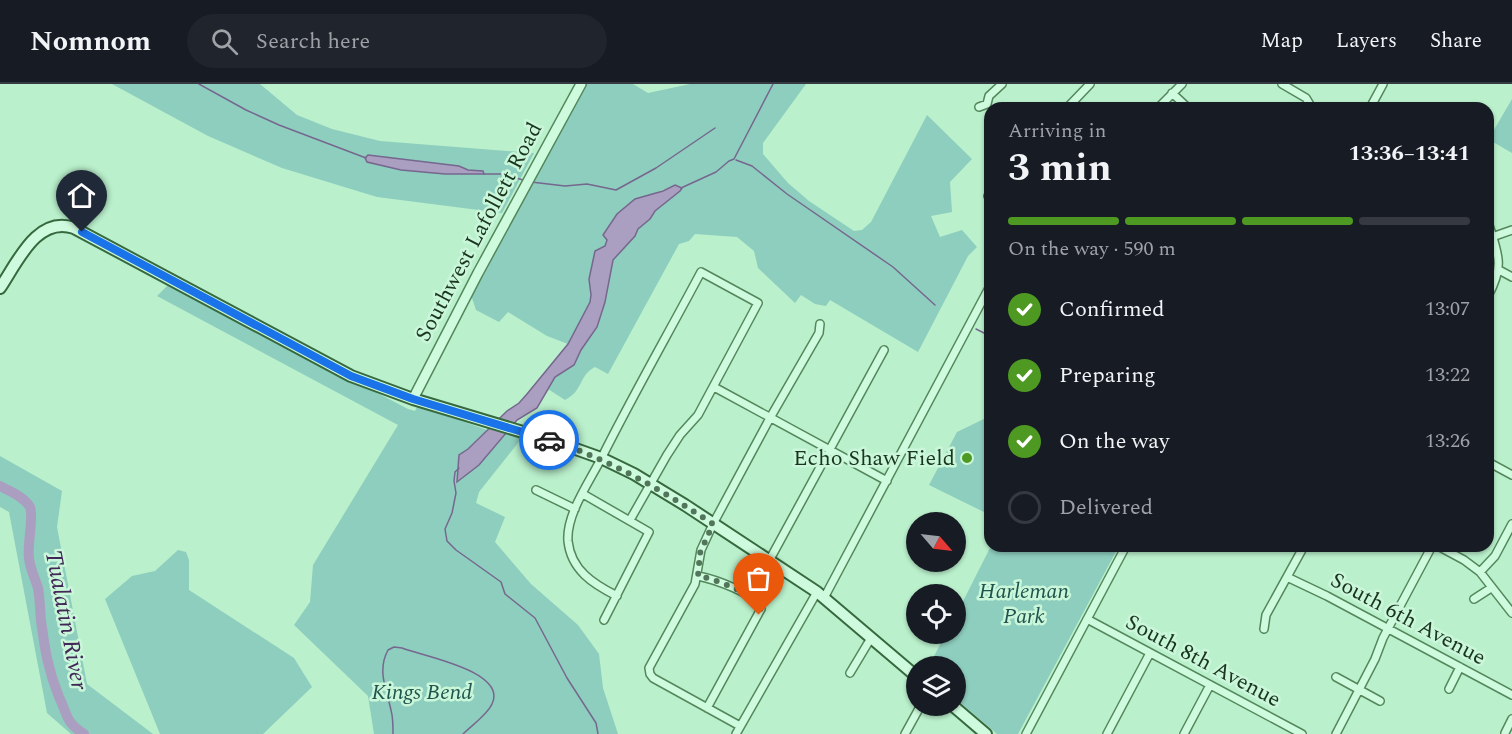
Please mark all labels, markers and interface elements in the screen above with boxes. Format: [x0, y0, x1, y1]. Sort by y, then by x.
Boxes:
search box [187, 14, 607, 68]
text: Nomnom [30, 20, 151, 63]
icon: search [208, 25, 241, 58]
text: Search here [256, 25, 370, 58]
text: Map [1261, 25, 1303, 57]
text: Layers [1336, 25, 1397, 57]
text: Share [1430, 25, 1482, 57]
street label: Southwest Lafollett Road [407, 116, 551, 348]
text: Arriving in [1008, 116, 1106, 146]
text: 13:36–13:41 [1348, 137, 1470, 170]
text: 3 min [1008, 139, 1112, 198]
pin [56, 170, 107, 232]
icon: home [65, 179, 98, 212]
text: On the way · 590 m [1008, 234, 1176, 264]
icon: check [1008, 293, 1041, 326]
text: Confirmed [1059, 293, 1165, 326]
text: 13:07 [1425, 294, 1470, 324]
icon: check [1008, 359, 1041, 392]
text: Preparing [1059, 359, 1156, 392]
text: 13:22 [1425, 360, 1470, 390]
courier [519, 410, 579, 470]
icon: car [533, 424, 566, 457]
icon: check [1008, 425, 1041, 458]
text: On the way [1059, 425, 1170, 458]
text: 13:26 [1425, 426, 1470, 456]
place label: Echo Shaw Field [793, 442, 955, 475]
marker: Echo Shaw Field [960, 451, 974, 465]
text: Delivered [1059, 491, 1153, 524]
north arrow [906, 512, 966, 572]
map controls [906, 512, 966, 716]
water label: Tualatin River [35, 547, 97, 694]
pin [733, 553, 784, 615]
icon: bag [742, 562, 775, 595]
street label: South 6th Avenue [1324, 564, 1492, 674]
park label: Harleman Park [979, 575, 1070, 633]
button: locate [906, 584, 966, 644]
street label: South 8th Avenue [1119, 606, 1287, 716]
button: layers [906, 656, 966, 716]
park label: Kings Bend [372, 676, 472, 709]

